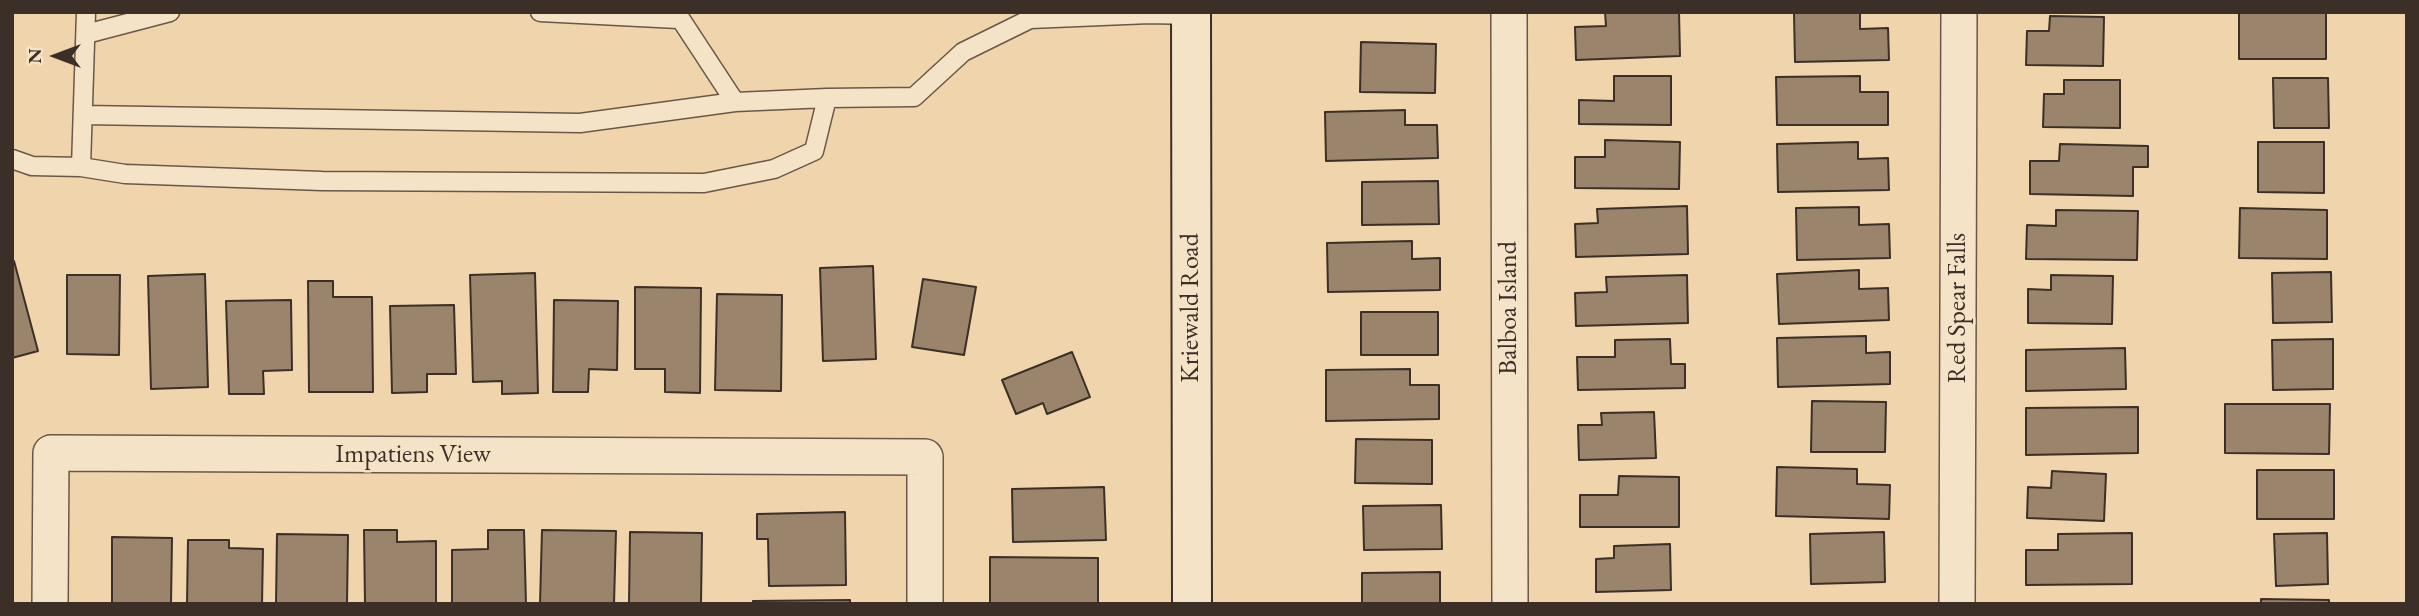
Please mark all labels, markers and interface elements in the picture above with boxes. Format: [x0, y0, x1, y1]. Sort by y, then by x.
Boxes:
north arrow [21, 21, 91, 91]
text: N [22, 48, 47, 64]
street label: Kriewald Road [1175, 233, 1207, 383]
street label: Red Spear Falls [1942, 233, 1974, 383]
street label: Balboa Island [1493, 241, 1525, 375]
street label: Impatiens View [335, 439, 491, 471]

